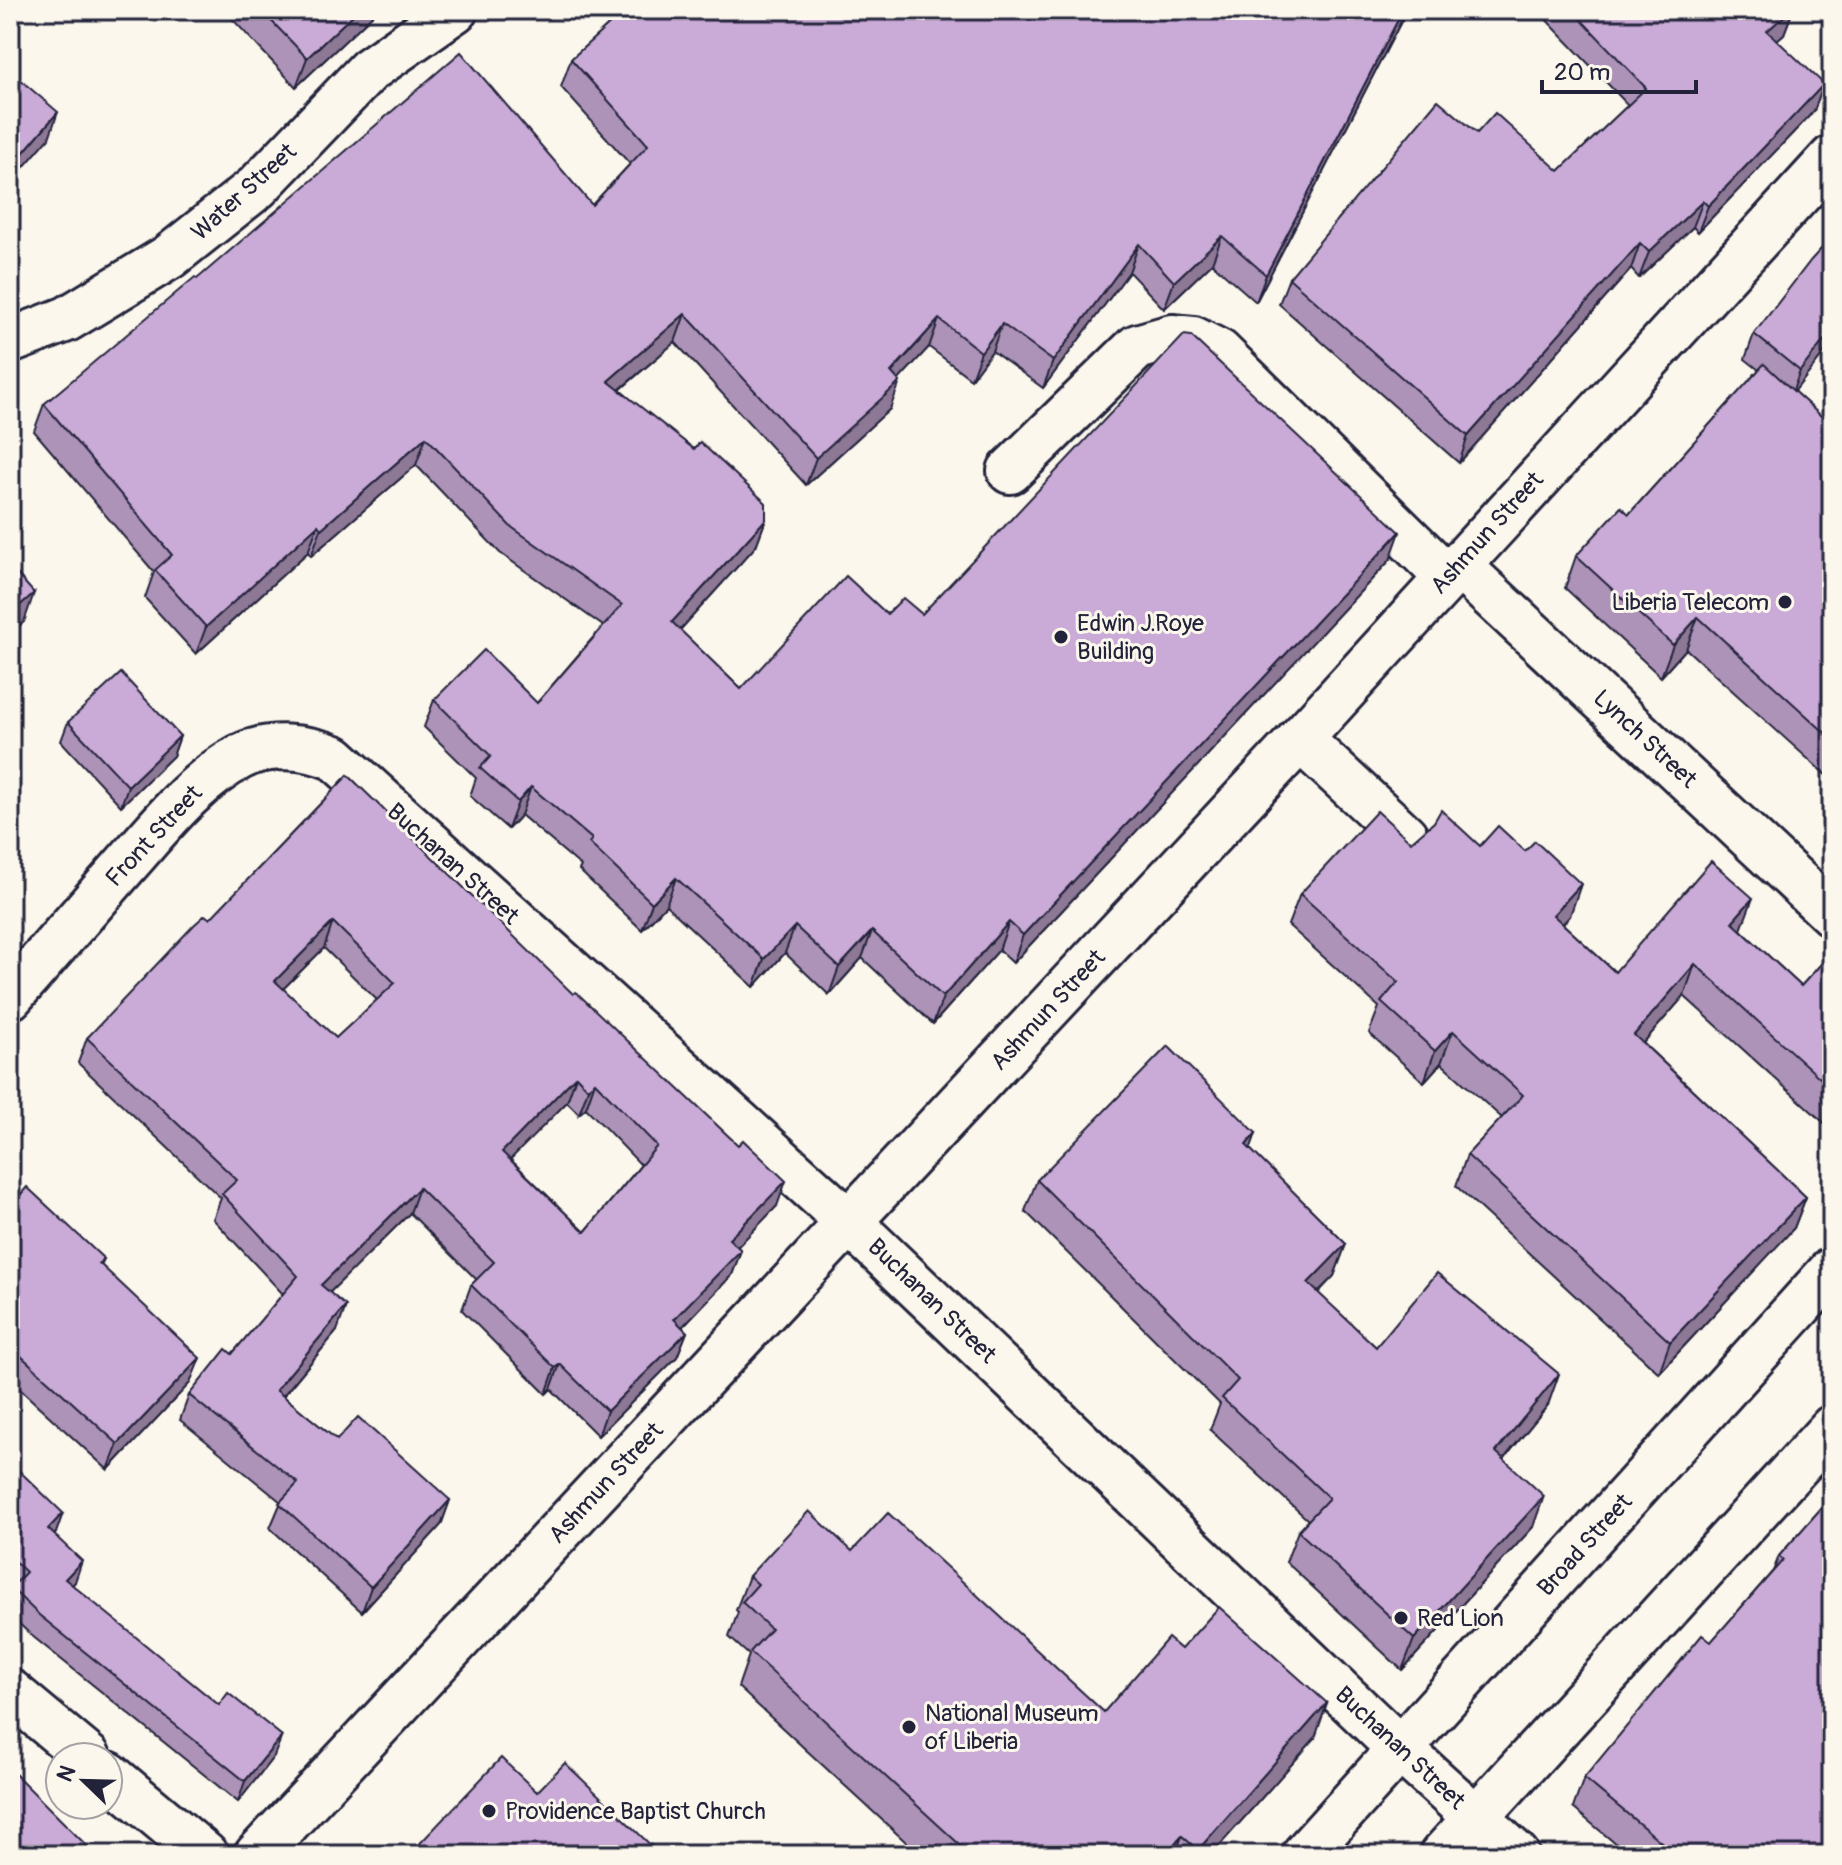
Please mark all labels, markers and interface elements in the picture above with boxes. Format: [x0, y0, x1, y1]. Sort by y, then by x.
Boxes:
scale bar [1542, 44, 1696, 94]
text: 20 m [1554, 58, 1610, 87]
street label: Water Street [186, 137, 303, 247]
street label: Ashmun Street [1424, 466, 1550, 600]
place label: Liberia Telecom [1611, 588, 1769, 617]
marker: Liberia Telecom [1776, 593, 1794, 611]
place label: Edwin J.Roye Building [1077, 609, 1204, 666]
marker: Edwin J.Roye Building [1052, 628, 1070, 646]
street label: Lynch Street [1587, 684, 1703, 795]
street label: Front Street [100, 779, 209, 893]
street label: Buchanan Street [381, 797, 525, 931]
street label: Ashmun Street [985, 943, 1112, 1077]
street label: Buchanan Street [862, 1232, 1003, 1370]
street label: Ashmun Street [543, 1416, 670, 1550]
street label: Broad Street [1531, 1488, 1639, 1602]
place label: Red Lion [1417, 1604, 1504, 1633]
marker: Red Lion [1392, 1609, 1410, 1627]
street label: Buchanan Street [1329, 1680, 1471, 1816]
place label: National Museum of Liberia [925, 1699, 1099, 1756]
marker: National Museum of Liberia [900, 1718, 918, 1736]
north arrow [44, 1741, 124, 1821]
text: N [51, 1761, 82, 1786]
place label: Providence Baptist Church [505, 1797, 766, 1826]
marker: Providence Baptist Church [480, 1802, 498, 1820]

